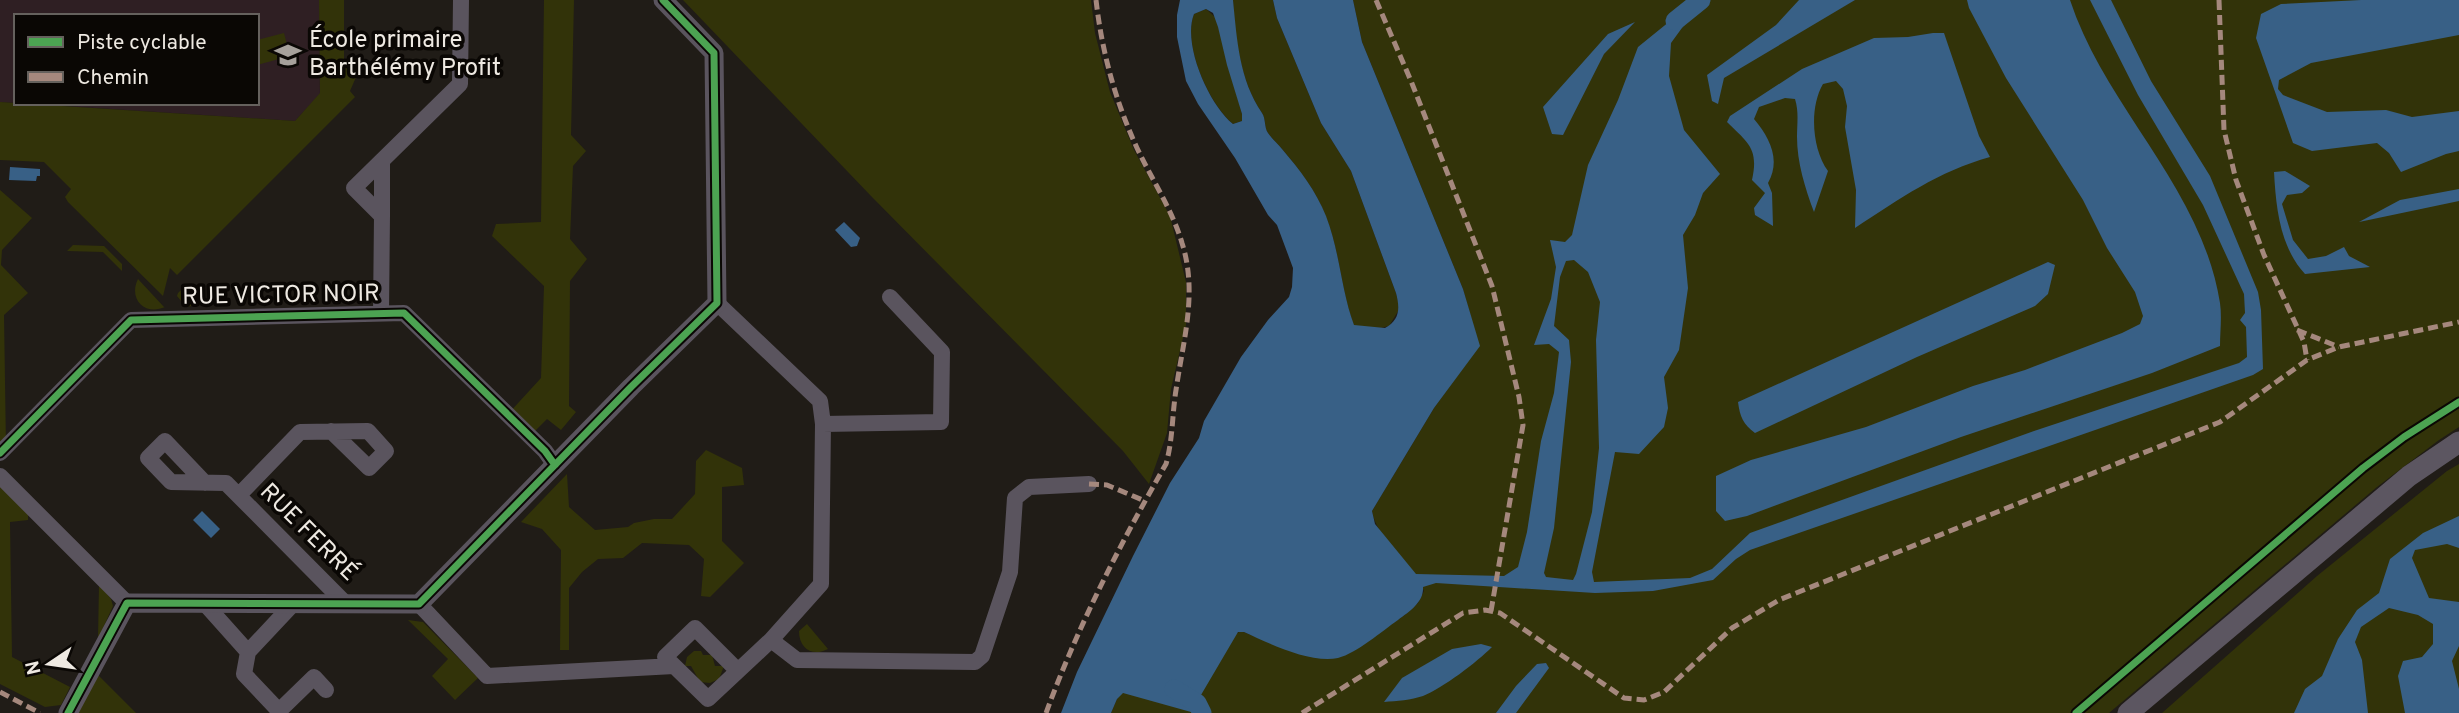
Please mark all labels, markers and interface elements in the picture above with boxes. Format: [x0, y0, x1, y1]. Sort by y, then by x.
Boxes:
legend [14, 14, 259, 105]
place label: École primaire Barthélémy Profit [309, 24, 501, 84]
text: Piste cyclable [77, 30, 207, 57]
school or university icon: École primaire Barthélémy Profit [273, 40, 303, 70]
text: Chemin [77, 65, 149, 92]
street label: RUE VICTOR NOIR [182, 279, 380, 313]
street label: RUE FERRÉ [253, 476, 365, 588]
north arrow [14, 629, 84, 699]
text: N [21, 658, 48, 677]

